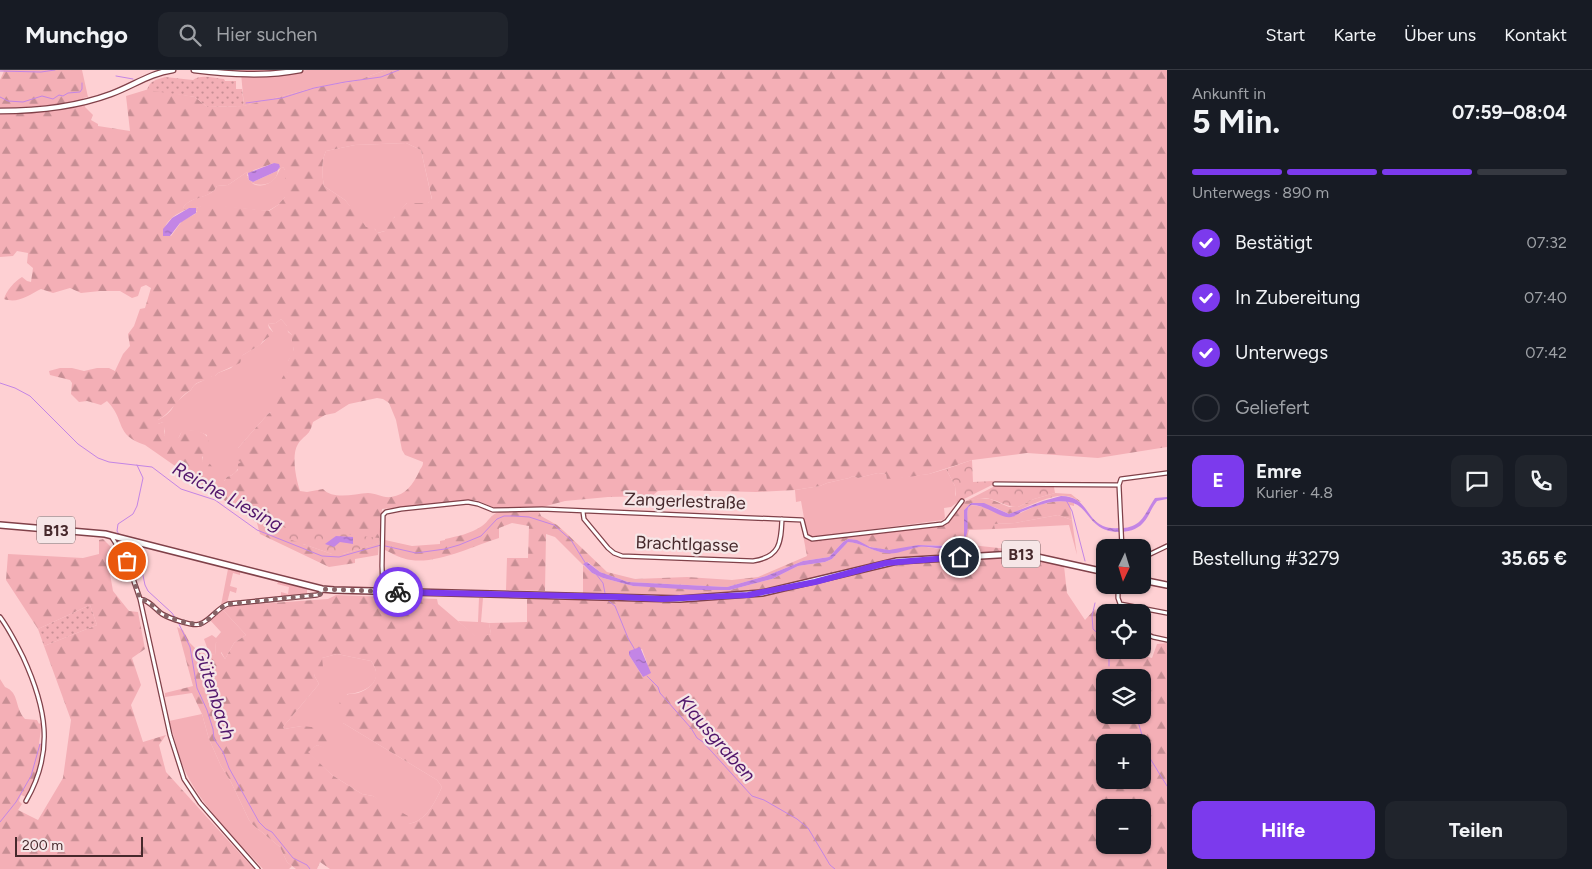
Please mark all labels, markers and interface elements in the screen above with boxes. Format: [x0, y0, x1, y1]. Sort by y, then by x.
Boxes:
search box [158, 12, 508, 57]
text: Munchgo [25, 20, 128, 49]
icon: search [176, 21, 204, 49]
text: Hier suchen [216, 23, 317, 46]
text: Start [1266, 24, 1305, 46]
text: Karte [1333, 24, 1376, 46]
text: Über uns [1404, 24, 1476, 46]
text: Kontakt [1504, 24, 1567, 46]
text: Ankunft in [1192, 84, 1266, 103]
text: 07:59–08:04 [1452, 101, 1567, 124]
text: 5 Min. [1192, 103, 1280, 141]
text: Unterwegs · 890 m [1192, 183, 1329, 202]
icon: check [1192, 229, 1220, 257]
text: Bestätigt [1235, 231, 1313, 254]
text: 07:32 [1526, 233, 1567, 252]
icon: check [1192, 284, 1220, 312]
text: In Zubereitung [1235, 286, 1360, 309]
text: 07:40 [1524, 288, 1567, 307]
icon: check [1192, 339, 1220, 367]
text: Unterwegs [1235, 341, 1328, 364]
text: 07:42 [1525, 343, 1567, 362]
text: Geliefert [1235, 396, 1310, 419]
button: chat [1451, 455, 1503, 507]
button: phone [1515, 455, 1567, 507]
water label: Reiche Liesing [169, 457, 287, 536]
text: Emre [1256, 460, 1302, 483]
text: E [1212, 469, 1224, 492]
text: Kurier · 4.8 [1256, 483, 1333, 502]
street label: Zangerlestraße [624, 488, 746, 514]
road number: B13 [37, 516, 75, 544]
street label: Brachtlgasse [635, 531, 739, 557]
pin [939, 536, 981, 578]
north arrow [1096, 539, 1151, 594]
map controls [1096, 539, 1151, 854]
pin [106, 540, 148, 582]
road number: B13 [1002, 540, 1040, 568]
icon: home [946, 543, 974, 571]
icon: bag [113, 547, 141, 575]
text: Bestellung #3279 [1192, 547, 1340, 570]
text: 35.65 € [1501, 547, 1567, 570]
courier [373, 567, 423, 617]
icon: bike [384, 578, 412, 606]
button: locate [1096, 604, 1151, 659]
water label: Gütenbach [189, 644, 241, 743]
button: layers [1096, 669, 1151, 724]
water label: Klausgraben [673, 690, 761, 787]
button: + [1096, 734, 1151, 789]
button: − [1096, 799, 1151, 854]
button: Hilfe [1192, 801, 1375, 859]
button: Teilen [1385, 801, 1567, 859]
scale bar [15, 834, 142, 857]
text: 200 m [22, 837, 63, 854]

